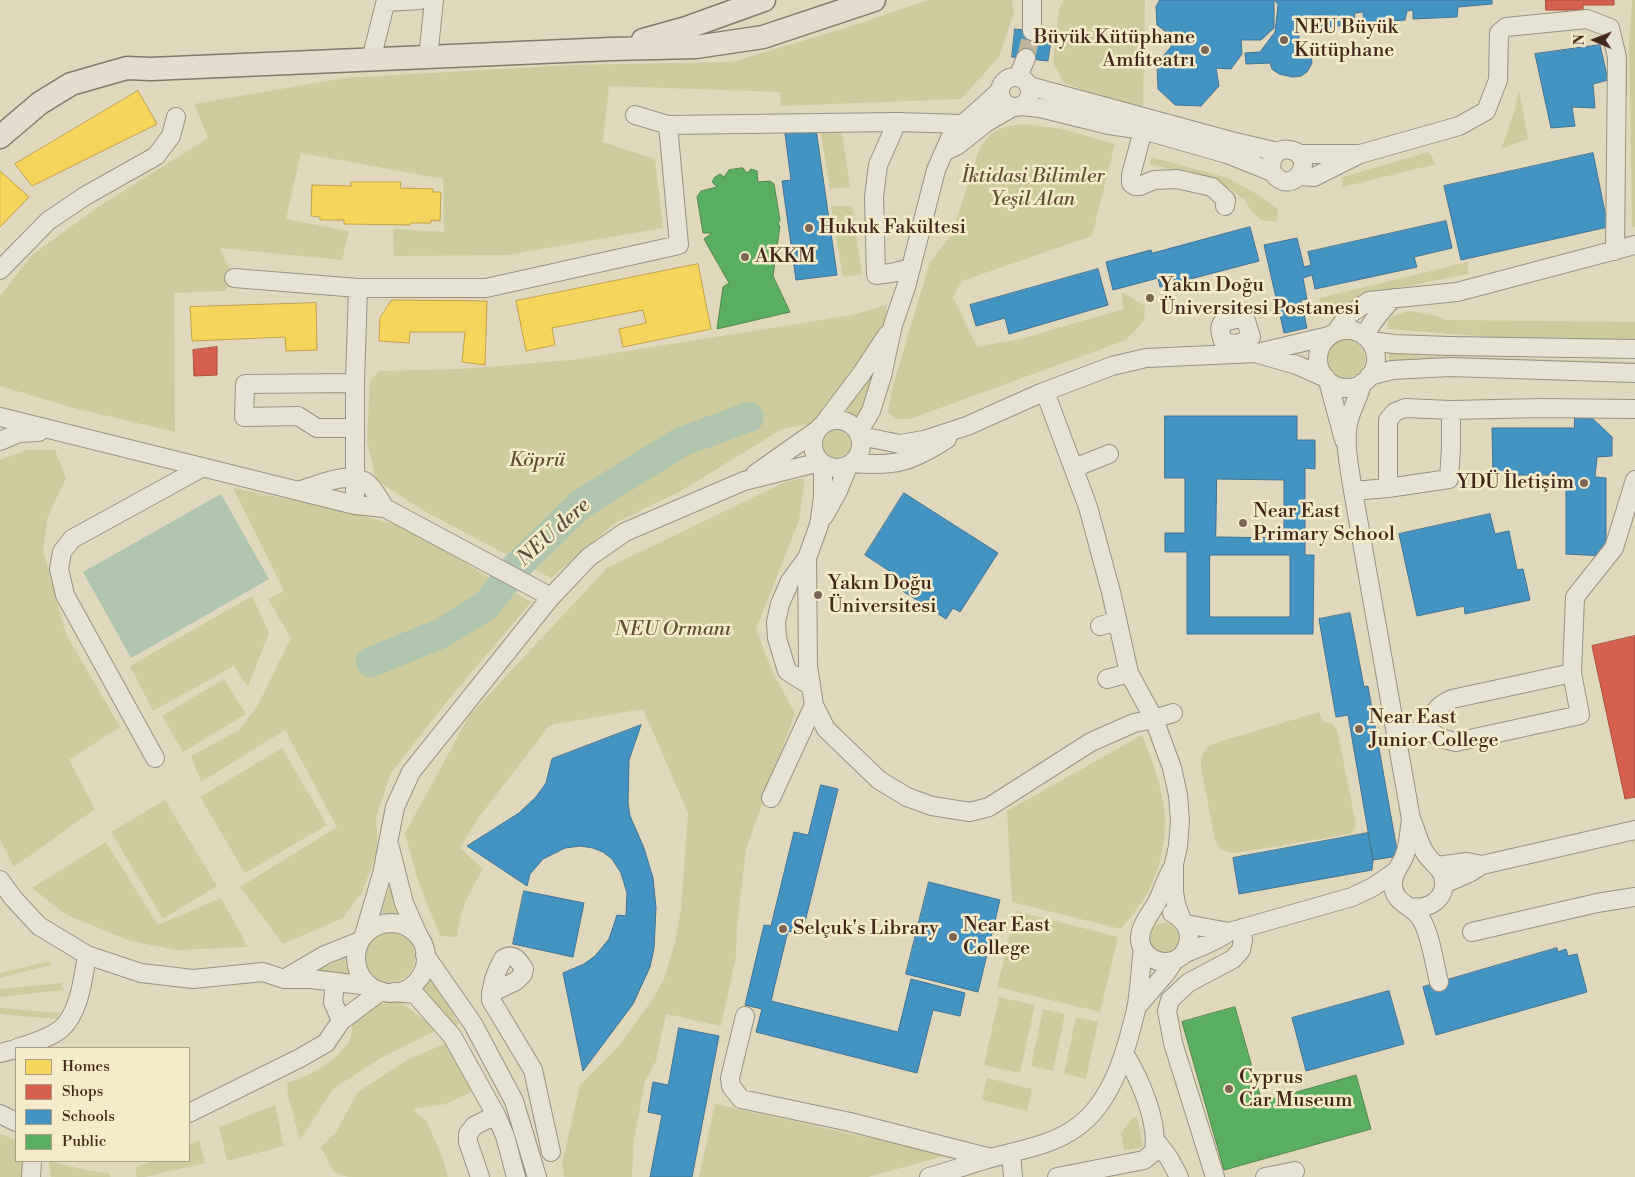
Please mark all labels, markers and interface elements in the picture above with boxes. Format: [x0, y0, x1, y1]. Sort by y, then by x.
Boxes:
north arrow [1570, 15, 1620, 65]
place label: NEU Büyük Kütüphane [1294, 16, 1398, 63]
place label: Büyük Kütüphane Amfiteatrı [1033, 26, 1195, 73]
marker: NEU Büyük Kütüphane [1278, 34, 1290, 46]
text: N [1571, 34, 1589, 45]
marker: Büyük Kütüphane Amfiteatrı [1199, 44, 1211, 56]
park label: İktidasi Bilimler Yeşil Alan [961, 165, 1105, 212]
place label: Hukuk Fakültesi [819, 216, 966, 240]
marker: Hukuk Fakültesi [803, 222, 815, 234]
place label: AKKM [755, 245, 816, 269]
marker: AKKM [739, 251, 751, 263]
place label: Yakın Doğu Üniversitesi Postanesi [1160, 274, 1360, 321]
marker: Yakın Doğu Üniversitesi Postanesi [1144, 292, 1156, 304]
park label: Köprü [509, 449, 565, 473]
place label: YDÜ İletişim [1457, 471, 1574, 495]
marker: YDÜ İletişim [1578, 477, 1590, 489]
water label: NEU dere [512, 494, 596, 572]
place label: Near East Primary School [1253, 500, 1395, 547]
marker: Near East Primary School [1237, 517, 1249, 529]
place label: Yakın Doğu Üniversitesi [828, 572, 937, 619]
marker: Yakın Doğu Üniversitesi [812, 589, 824, 601]
park label: NEU Ormanı [615, 618, 731, 642]
place label: Near East Junior College [1369, 706, 1499, 753]
marker: Near East Junior College [1353, 723, 1365, 735]
place label: Near East College [963, 914, 1051, 961]
place label: Selçuk's Library [793, 917, 939, 941]
marker: Selçuk's Library [777, 923, 789, 935]
marker: Near East College [947, 931, 959, 943]
legend [15, 1047, 190, 1162]
text: Homes [62, 1057, 110, 1076]
place label: Cyprus Car Museum [1239, 1066, 1352, 1113]
text: Shops [62, 1082, 103, 1101]
marker: Cyprus Car Museum [1223, 1083, 1235, 1095]
text: Schools [62, 1107, 115, 1126]
text: Public [62, 1132, 106, 1151]

